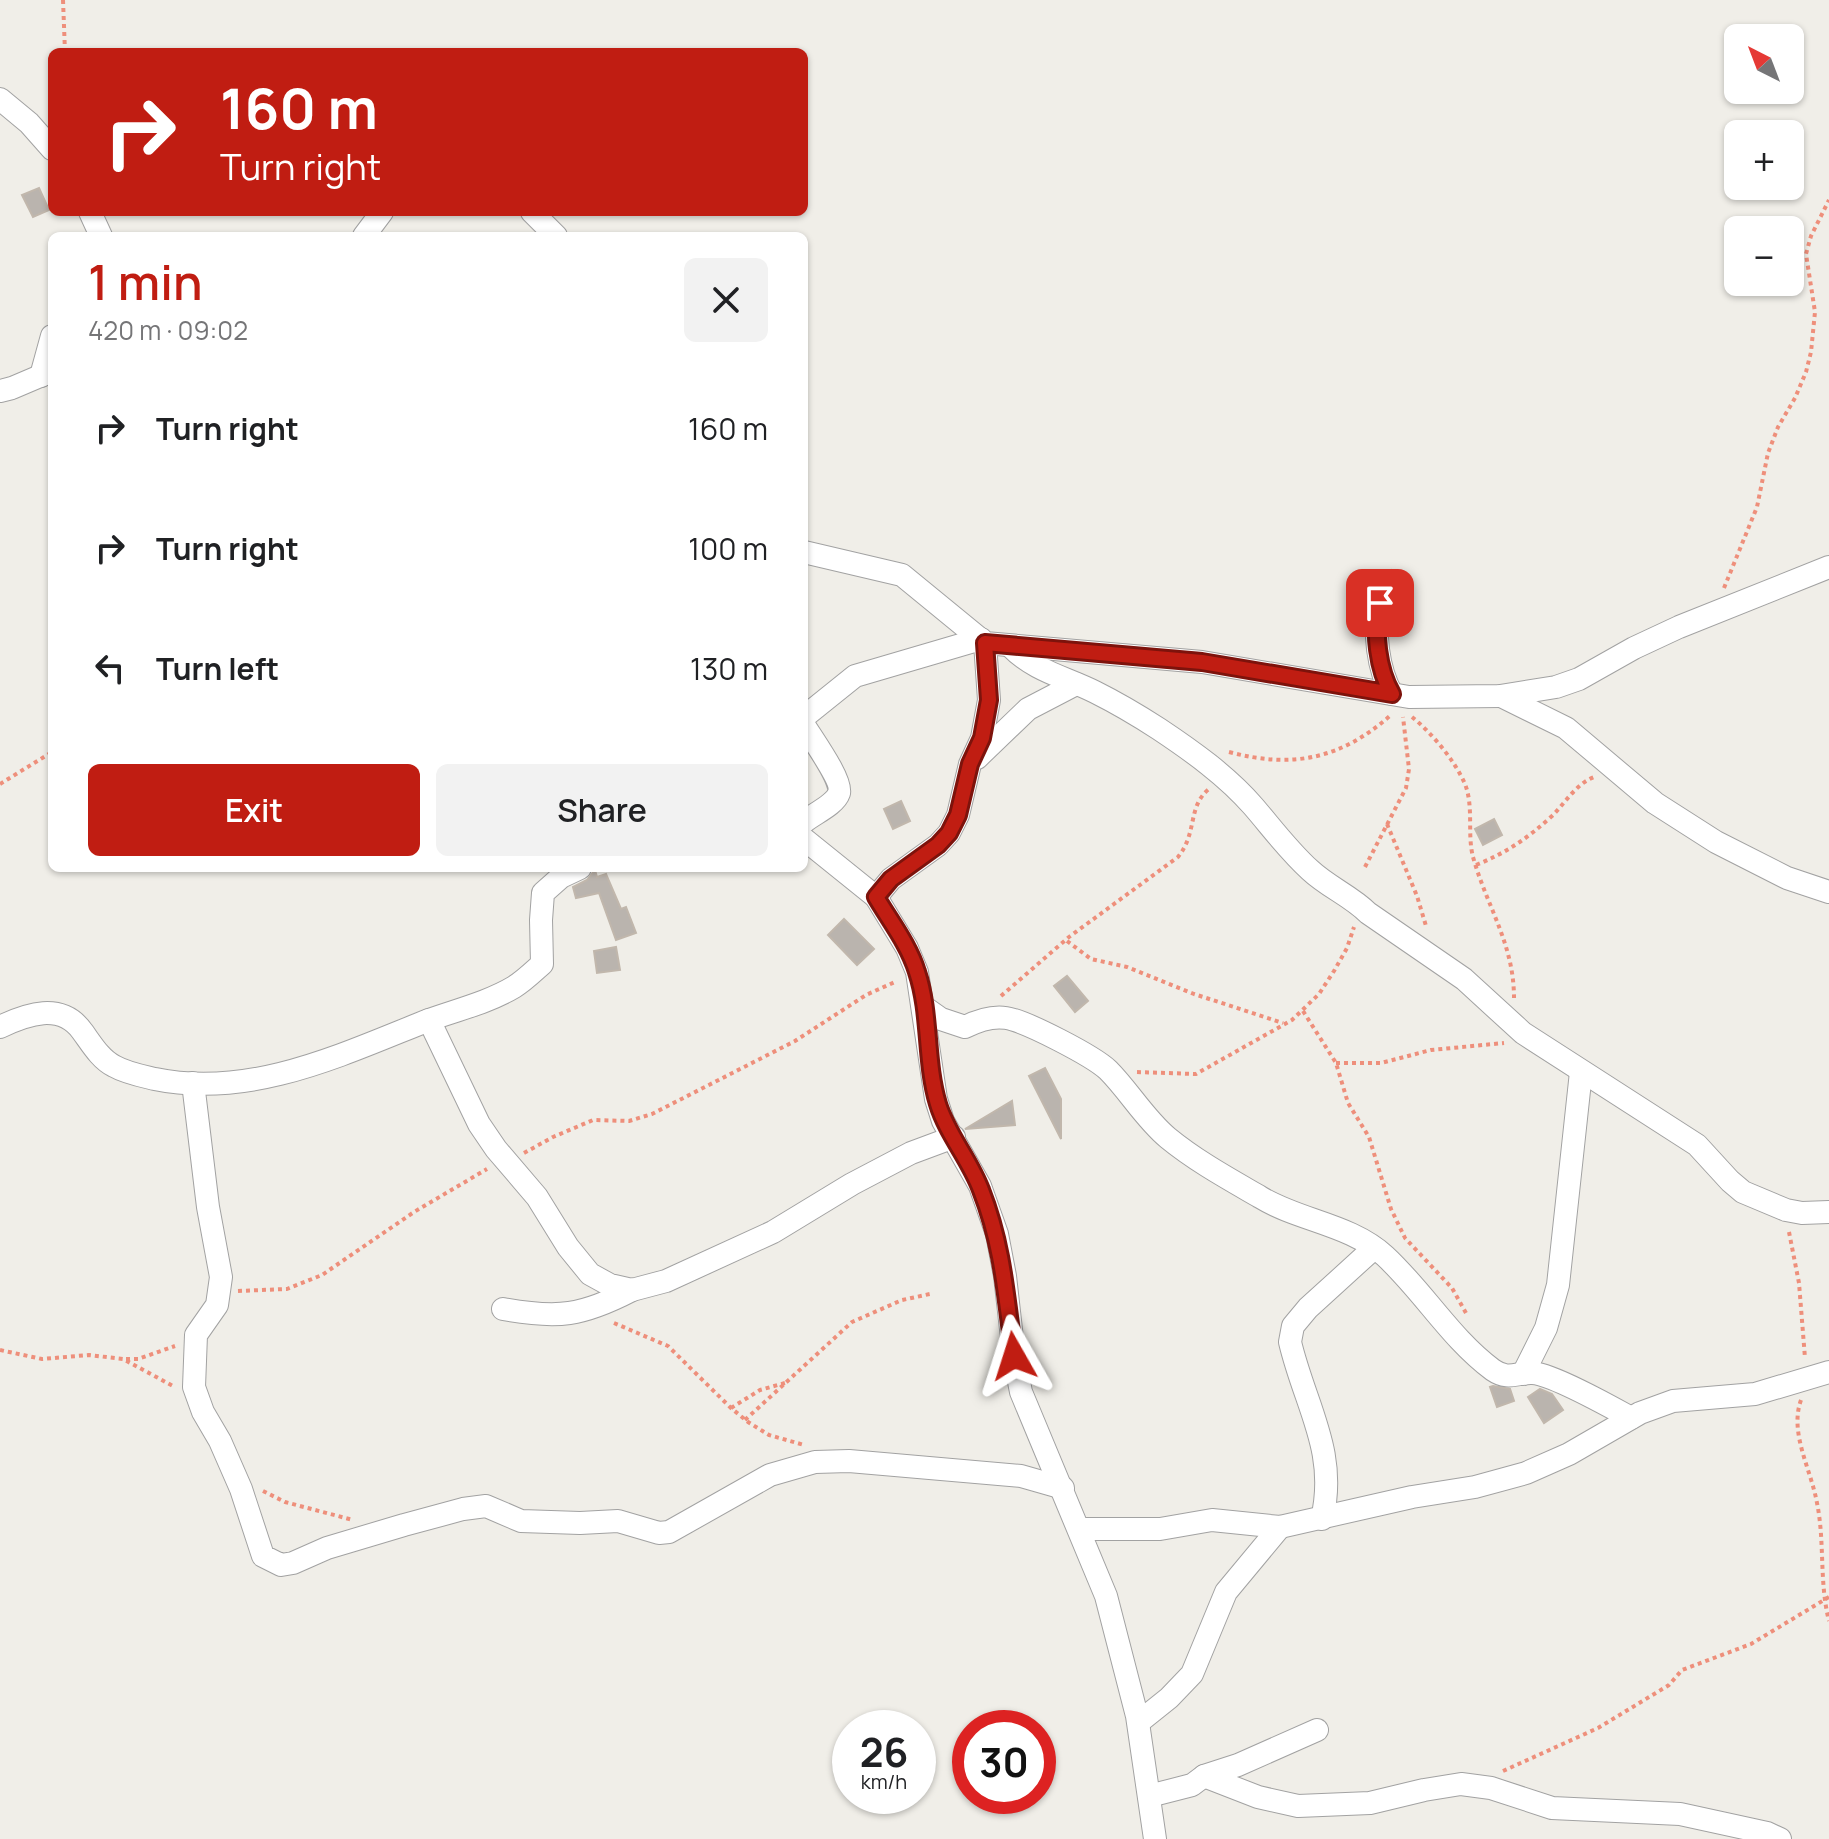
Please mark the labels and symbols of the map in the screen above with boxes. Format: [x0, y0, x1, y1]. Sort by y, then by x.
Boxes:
north arrow [1724, 24, 1804, 104]
pin [1346, 569, 1414, 637]
position arrow [972, 1314, 1056, 1398]
speed limit sign: 30 [952, 1710, 1056, 1814]

